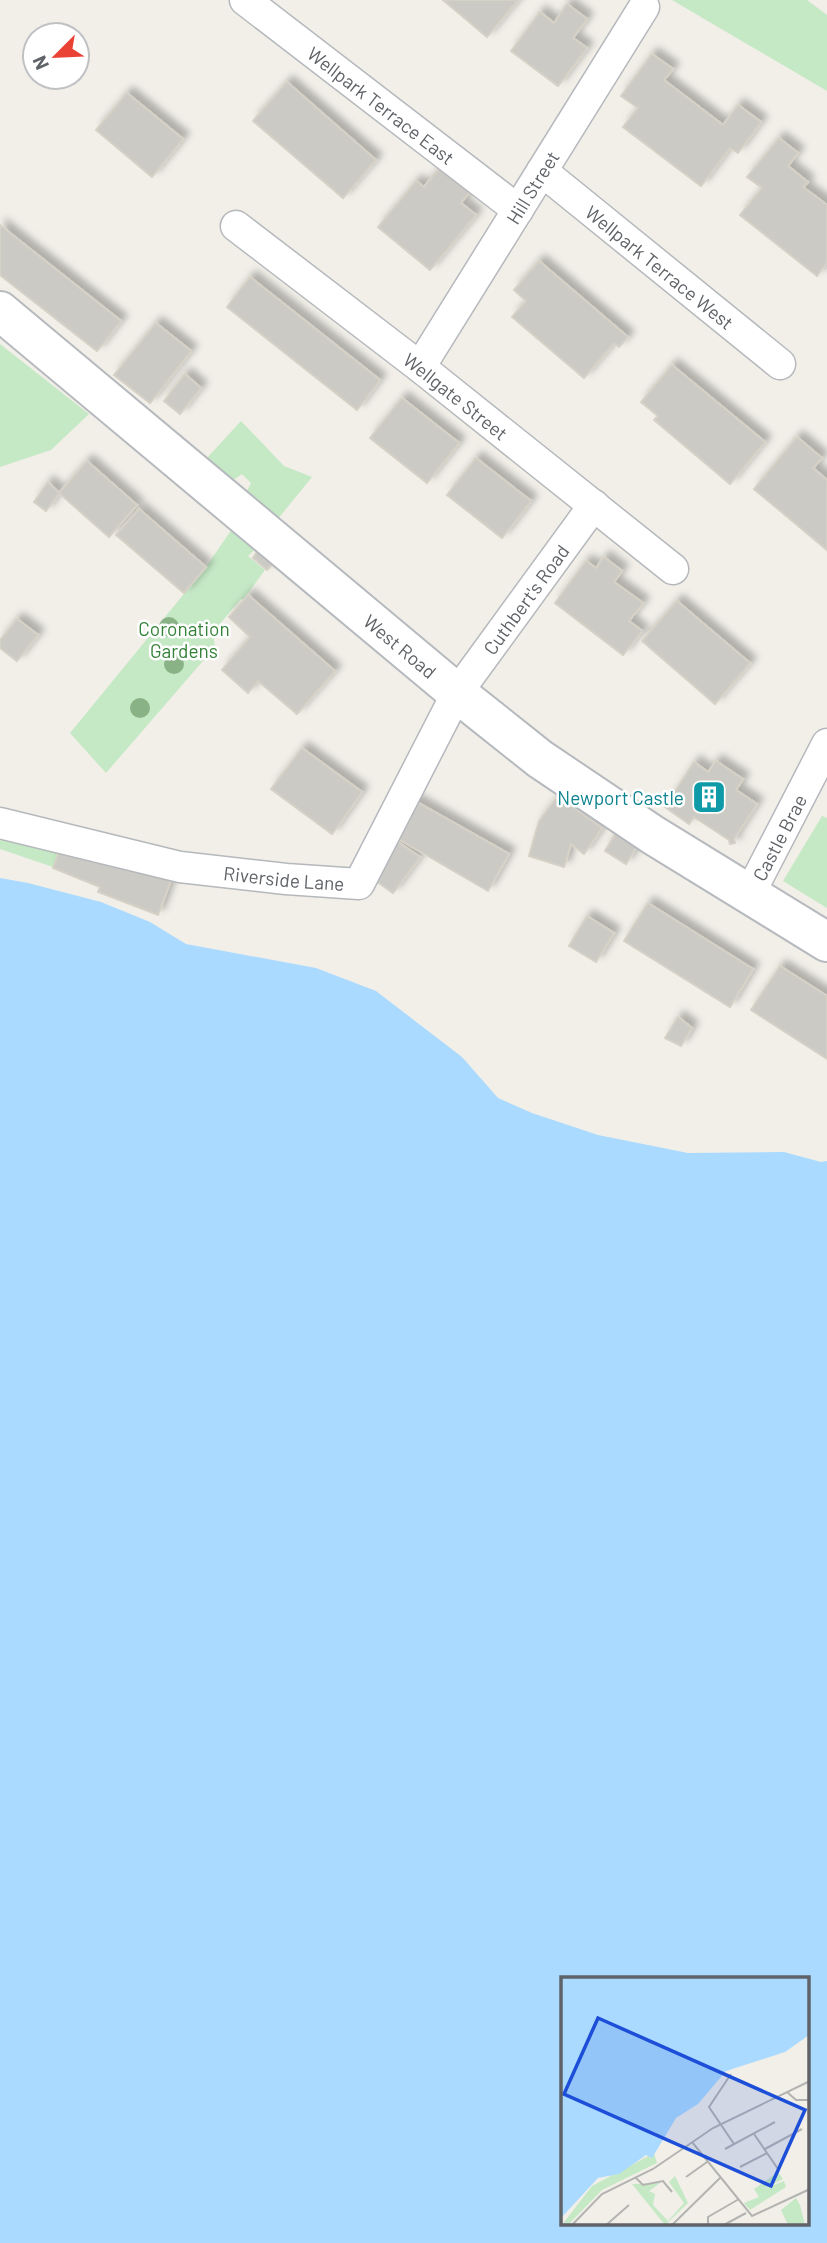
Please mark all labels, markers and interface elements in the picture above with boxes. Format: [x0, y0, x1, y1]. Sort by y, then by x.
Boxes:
north arrow [21, 21, 91, 91]
street label: Wellpark Terrace East [303, 41, 459, 169]
text: N [27, 53, 53, 74]
street label: Hill Street [501, 146, 563, 228]
street label: Wellpark Terrace West [581, 200, 739, 334]
street label: Wellgate Street [399, 347, 513, 444]
street label: Cuthbert's Road [478, 540, 573, 659]
street label: West Road [360, 609, 441, 683]
park label: Coronation Gardens [138, 617, 230, 662]
building icon: Newport Castle [690, 778, 728, 816]
place label: Newport Castle [557, 786, 684, 809]
street label: Castle Brae [747, 790, 811, 884]
street label: Riverside Lane [222, 861, 345, 894]
inset map [561, 1977, 810, 2226]

